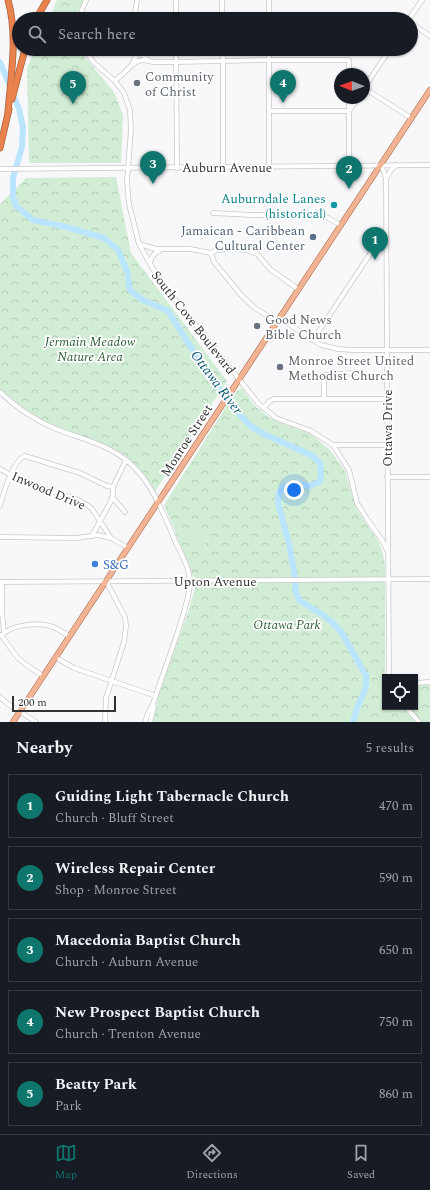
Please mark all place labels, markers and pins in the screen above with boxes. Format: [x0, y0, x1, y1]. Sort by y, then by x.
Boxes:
place label: Community of Christ [145, 67, 214, 102]
pin: 4 [270, 70, 296, 103]
pin: 5 [60, 71, 86, 104]
marker: Community of Christ [132, 78, 142, 88]
pin: 3 [140, 151, 166, 184]
pin: 2 [336, 156, 362, 189]
place label: Auburndale Lanes (historical) [221, 189, 326, 224]
marker: Auburndale Lanes (historical) [329, 200, 339, 210]
place label: Jamaican - Caribbean Cultural Center [181, 221, 305, 256]
pin: 1 [362, 227, 388, 260]
marker: Jamaican - Caribbean Cultural Center [308, 232, 318, 242]
place label: Good News Bible Church [265, 310, 342, 345]
marker: Good News Bible Church [252, 321, 262, 331]
place label: Monroe Street United Methodist Church [288, 351, 414, 386]
marker: Monroe Street United Methodist Church [275, 362, 285, 372]
place label: S&G [103, 555, 129, 575]
marker: S&G [90, 559, 100, 569]

